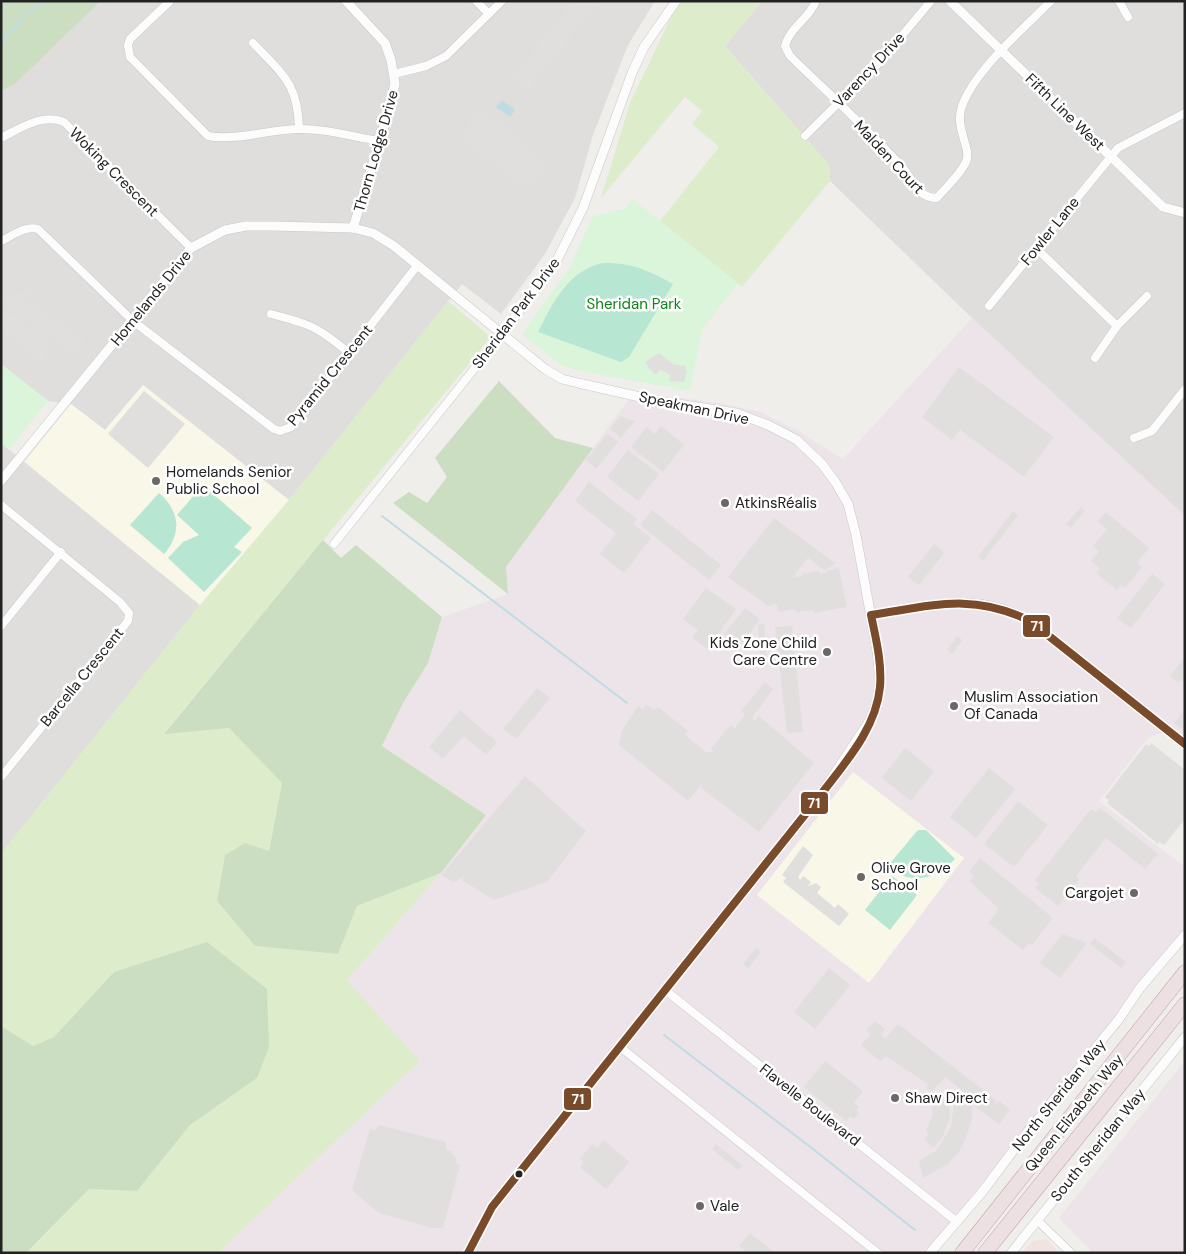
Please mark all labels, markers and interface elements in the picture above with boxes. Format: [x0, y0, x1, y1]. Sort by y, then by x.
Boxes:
street label: Varency Drive [829, 28, 909, 112]
street label: Fifth Line West [1021, 69, 1109, 155]
street label: Thorn Lodge Drive [349, 88, 403, 214]
street label: Malden Court [850, 116, 929, 198]
street label: Woking Crescent [65, 123, 163, 221]
street label: Fowler Lane [1016, 193, 1084, 269]
street label: Homelands Drive [106, 246, 196, 350]
street label: Sheridan Park Drive [468, 253, 564, 373]
park label: Sheridan Park [587, 294, 682, 314]
street label: Pyramid Crescent [283, 320, 377, 430]
street label: Speakman Drive [637, 387, 751, 429]
place label: Homelands Senior Public School [166, 462, 292, 499]
marker: Homelands Senior Public School [150, 475, 162, 487]
place label: AtkinsRéalis [735, 493, 817, 513]
marker: AtkinsRéalis [719, 497, 731, 509]
line badge: 71 [1022, 614, 1051, 638]
text: 71 [1031, 617, 1043, 635]
street label: Barcella Crescent [36, 623, 128, 731]
place label: Kids Zone Child Care Centre [710, 633, 817, 670]
marker: Kids Zone Child Care Centre [821, 646, 833, 658]
place label: Muslim Association Of Canada [964, 687, 1098, 724]
marker: Muslim Association Of Canada [948, 700, 960, 712]
line badge: 71 [800, 791, 829, 815]
text: 71 [808, 794, 820, 812]
place label: Olive Grove School [871, 858, 951, 895]
marker: Olive Grove School [855, 871, 867, 883]
place label: Cargojet [1065, 883, 1124, 903]
marker: Cargojet [1128, 887, 1140, 899]
street label: North Sheridan Way [1008, 1034, 1111, 1155]
street label: Queen Elizabeth Way [1020, 1049, 1128, 1176]
street label: Flavelle Boulevard [755, 1059, 865, 1151]
street label: South Sheridan Way [1046, 1084, 1150, 1206]
line badge: 71 [563, 1087, 592, 1111]
place label: Shaw Direct [905, 1088, 988, 1108]
text: 71 [572, 1090, 584, 1108]
marker: Shaw Direct [889, 1092, 901, 1104]
unlabelled marker [514, 1169, 524, 1179]
place label: Vale [710, 1196, 739, 1216]
marker: Vale [694, 1200, 706, 1212]

